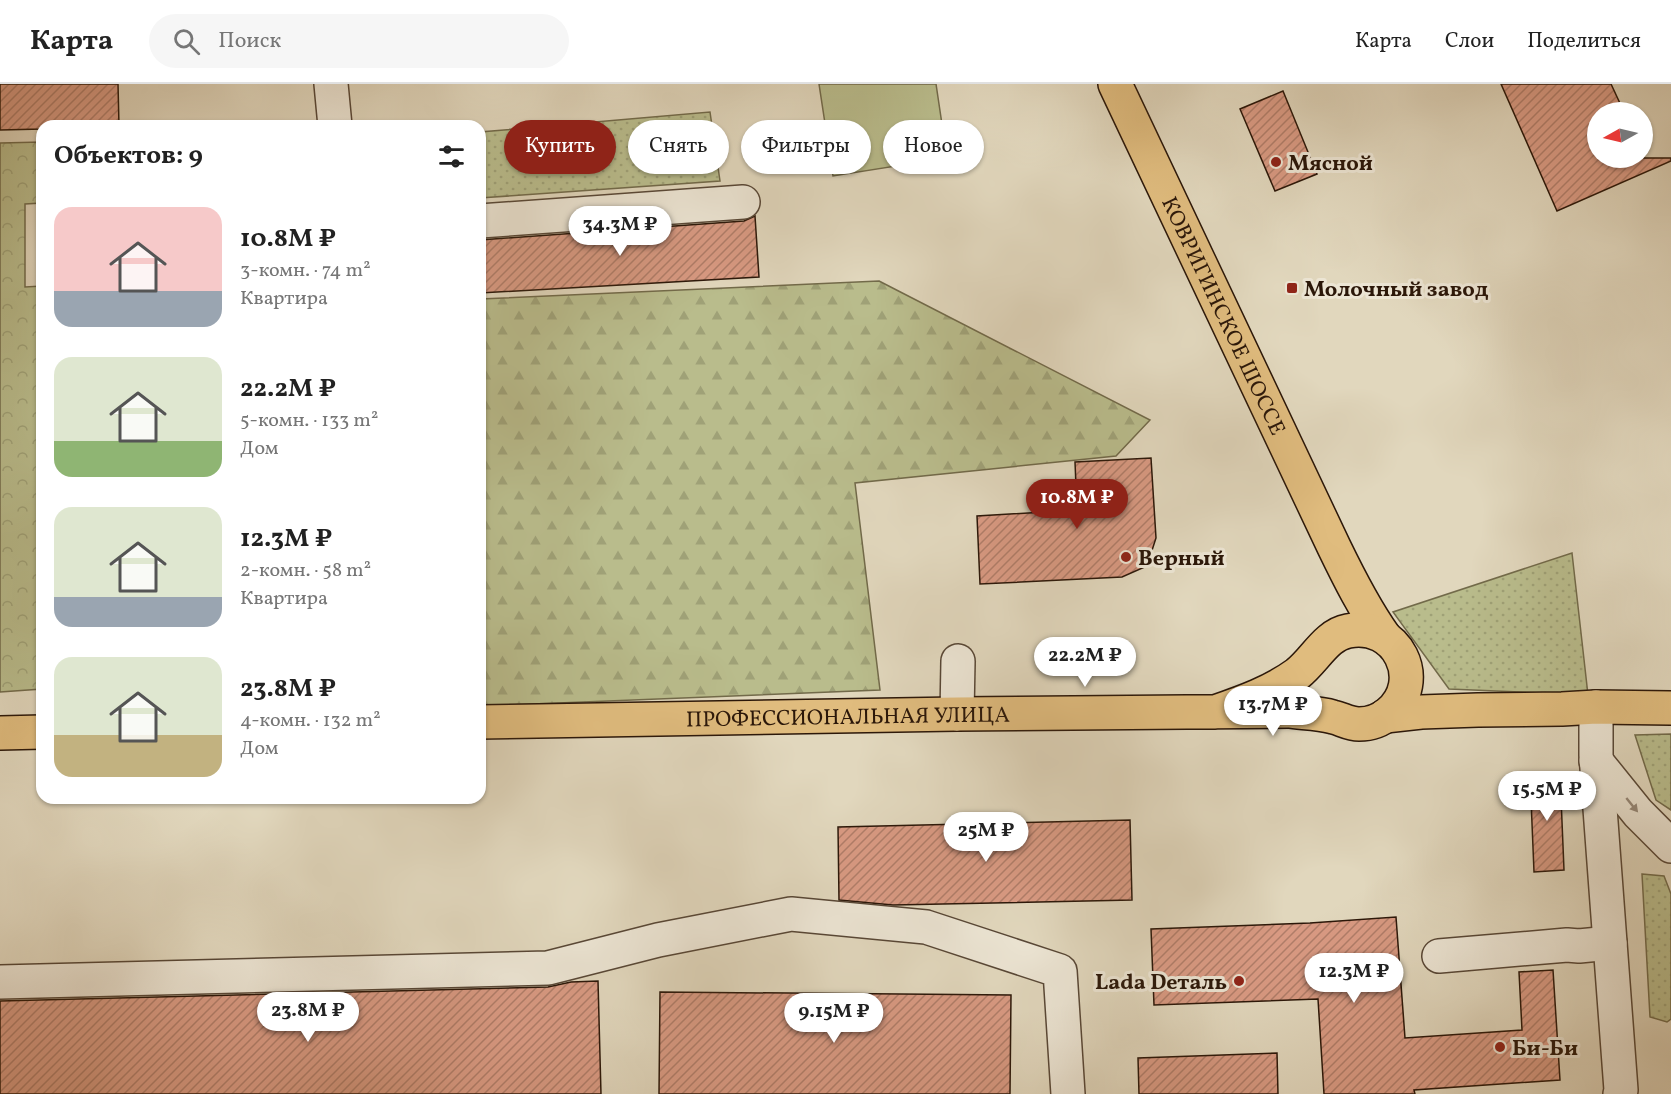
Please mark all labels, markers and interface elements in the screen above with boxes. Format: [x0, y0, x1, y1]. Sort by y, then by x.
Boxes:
search box [149, 14, 569, 68]
text: Карта [30, 22, 113, 61]
icon: search [170, 25, 203, 58]
text: Поиск [218, 26, 281, 57]
text: Карта [1355, 27, 1412, 56]
text: Слои [1445, 27, 1494, 56]
text: Поделиться [1527, 27, 1641, 56]
north arrow [1587, 102, 1653, 168]
map controls [1587, 102, 1653, 168]
chip: Купить [504, 120, 616, 174]
chip: Снять [628, 120, 729, 174]
chip: Фильтры [741, 120, 871, 174]
chip: Новое [883, 120, 984, 174]
text: Объектов: 9 [54, 138, 203, 174]
icon: filters [435, 140, 468, 173]
place label: Мясной [1288, 149, 1373, 180]
marker: Мясной [1269, 155, 1283, 169]
street label: КОВРИГИНСКОЕ ШОССЕ [1152, 192, 1292, 441]
pin: 34.3M ₽ [565, 206, 675, 257]
text: 34.3M ₽ [583, 211, 657, 239]
text: 10.8M ₽ [240, 221, 336, 257]
icon: home [102, 231, 174, 303]
text: 3-комн. · 74 m² [240, 257, 371, 285]
place label: Молочный завод [1304, 275, 1489, 306]
marker: Молочный завод [1285, 281, 1299, 295]
text: Квартира [240, 285, 328, 313]
text: 22.2M ₽ [240, 371, 336, 407]
icon: home [102, 381, 174, 453]
text: 5-комн. · 133 m² [240, 407, 378, 435]
text: Дом [240, 435, 279, 463]
pin: 10.8M ₽ [1022, 479, 1132, 530]
text: 10.8M ₽ [1040, 484, 1114, 512]
text: 12.3M ₽ [240, 521, 332, 557]
icon: home [102, 531, 174, 603]
place label: Верный [1138, 544, 1225, 575]
marker: Верный [1119, 550, 1133, 564]
text: 2-комн. · 58 m² [240, 557, 371, 585]
text: Квартира [240, 585, 328, 613]
pin: 22.2M ₽ [1030, 637, 1140, 688]
text: 22.2M ₽ [1048, 642, 1122, 670]
text: 23.8M ₽ [240, 671, 336, 707]
icon: home [102, 681, 174, 753]
pin: 13.7M ₽ [1218, 686, 1328, 737]
text: 13.7M ₽ [1238, 691, 1308, 719]
street label: ПРОФЕССИОНАЛЬНАЯ УЛИЦА [686, 701, 1010, 737]
text: 4-комн. · 132 m² [240, 707, 381, 735]
text: Дом [240, 735, 279, 763]
pin: 15.5M ₽ [1492, 771, 1602, 822]
text: 15.5M ₽ [1512, 776, 1582, 804]
one-way arrow [1625, 797, 1638, 812]
pin: 25M ₽ [944, 812, 1028, 863]
text: 25M ₽ [957, 817, 1015, 845]
pin: 12.3M ₽ [1299, 953, 1409, 1004]
text: 12.3M ₽ [1319, 958, 1389, 986]
place label: Lada Dеталь [1095, 968, 1227, 999]
marker: Lada Dеталь [1232, 974, 1246, 988]
pin: 23.8M ₽ [253, 992, 363, 1043]
pin: 9.15M ₽ [779, 993, 889, 1044]
text: 23.8M ₽ [271, 997, 345, 1025]
text: 9.15M ₽ [798, 998, 870, 1026]
place label: Би-Би [1512, 1034, 1578, 1065]
marker: Би-Би [1493, 1040, 1507, 1054]

